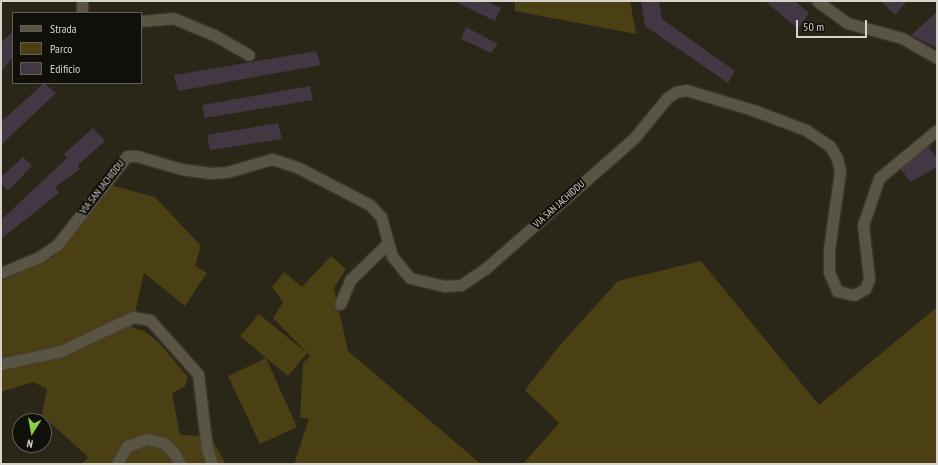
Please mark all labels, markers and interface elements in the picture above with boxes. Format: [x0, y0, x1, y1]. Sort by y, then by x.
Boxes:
legend [12, 12, 142, 84]
scale bar [798, 12, 869, 38]
text: 50 m [803, 19, 824, 34]
text: Strada [50, 21, 77, 36]
text: Parco [50, 41, 72, 56]
text: Edificio [50, 61, 80, 76]
street label: VIA SAN JACHIDDU [77, 158, 127, 216]
street label: VIA SAN JACHIDDU [531, 178, 587, 230]
north arrow [12, 413, 52, 453]
text: N [26, 436, 34, 451]

